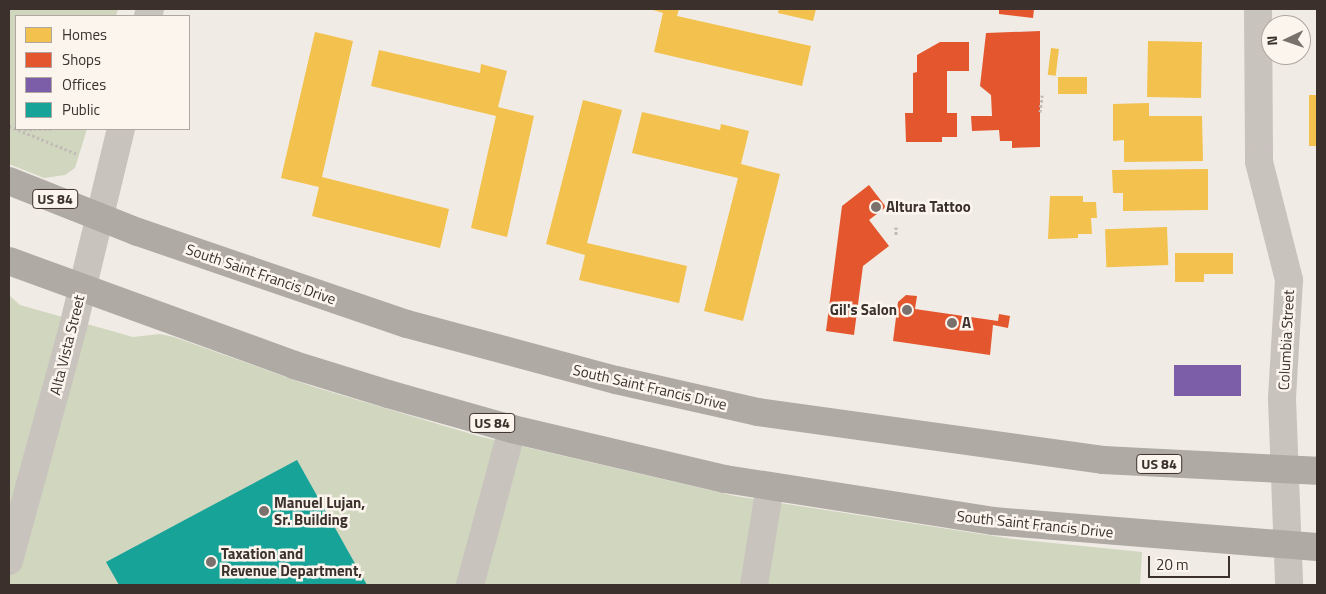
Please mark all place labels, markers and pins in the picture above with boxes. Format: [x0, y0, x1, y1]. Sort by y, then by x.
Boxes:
place label: Altura Tattoo [886, 198, 971, 216]
marker: Altura Tattoo [870, 201, 882, 213]
place label: Gil's Salon [830, 301, 897, 319]
marker: Gil's Salon [901, 304, 913, 316]
place label: A [962, 314, 971, 332]
marker: A [946, 317, 958, 329]
place label: Manuel Lujan, Sr. Building [274, 493, 365, 528]
marker: Manuel Lujan, Sr. Building [258, 505, 270, 517]
place label: Taxation and Revenue Department, [221, 544, 362, 579]
marker: Taxation and Revenue Department, [205, 556, 217, 568]

